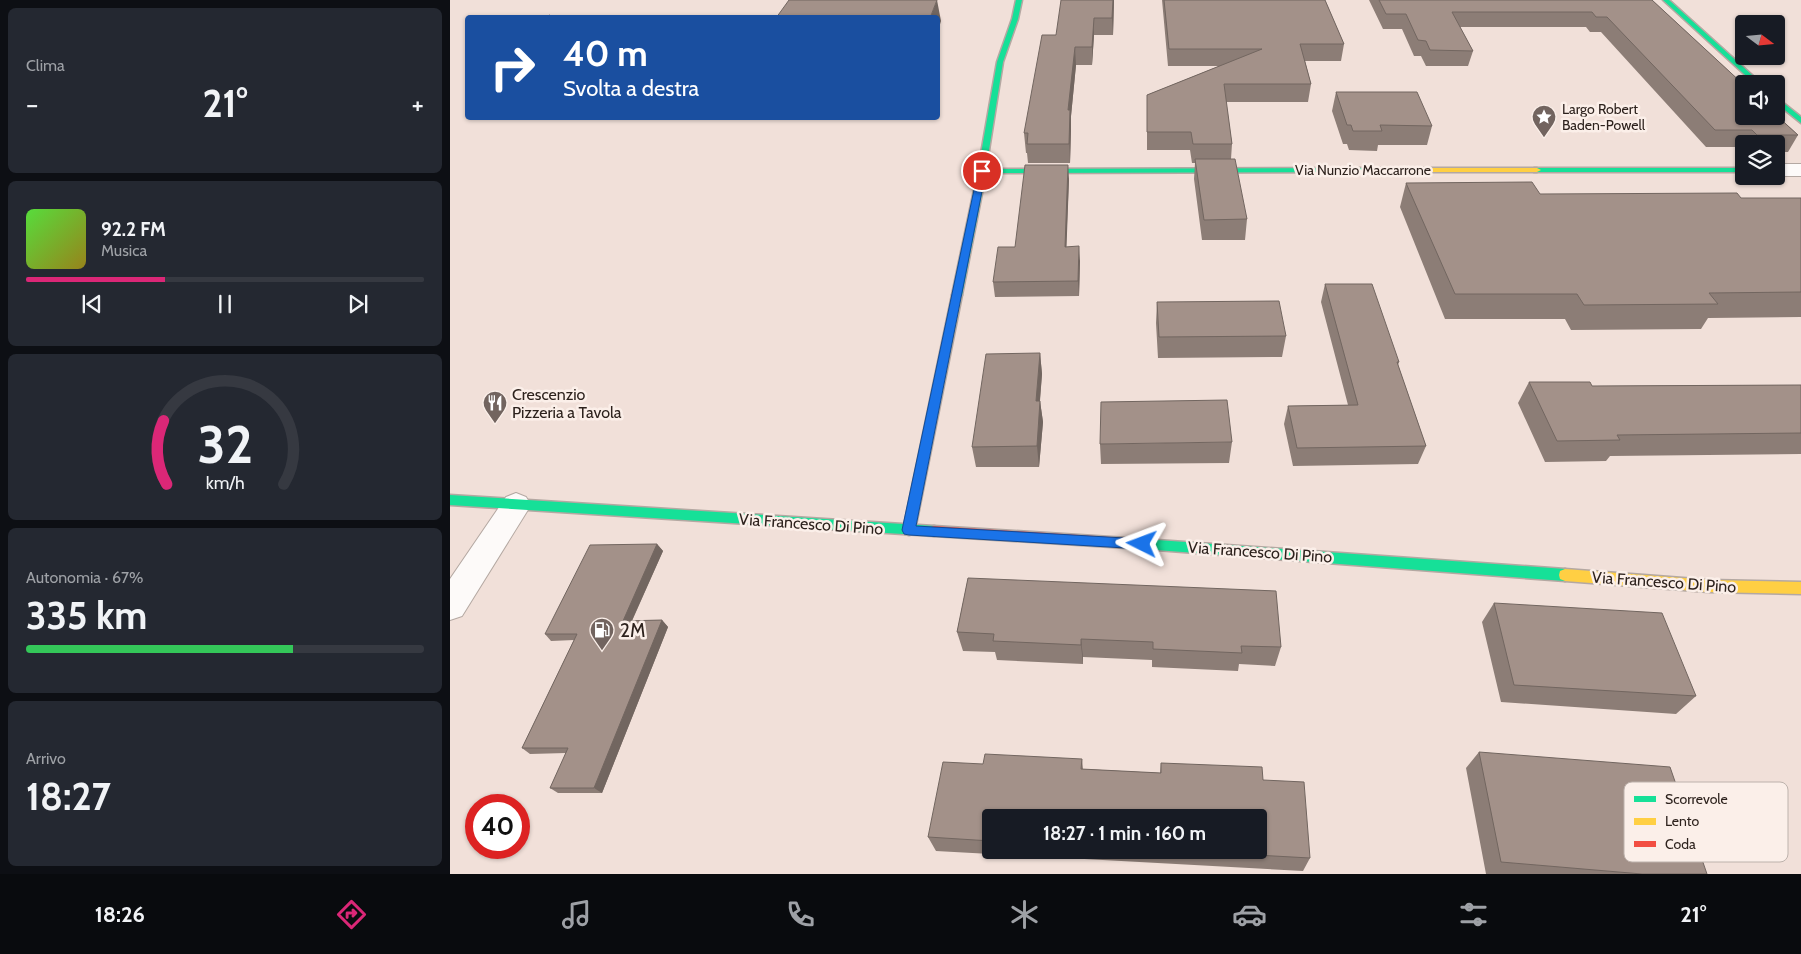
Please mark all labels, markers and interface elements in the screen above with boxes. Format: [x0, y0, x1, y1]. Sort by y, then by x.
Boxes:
north arrow [1735, 15, 1785, 65]
map controls [1735, 15, 1785, 185]
text: 40 m [563, 32, 648, 75]
icon: right [480, 35, 545, 100]
text: Clima [26, 56, 65, 75]
text: Svolta a destra [563, 75, 699, 102]
button: sound [1735, 75, 1785, 125]
text: 21° [202, 80, 248, 127]
text: − [26, 87, 38, 121]
text: + [412, 87, 424, 121]
place label: Largo Robert Baden-Powell [1562, 100, 1646, 134]
place icon: Largo Robert Baden-Powell [1531, 104, 1557, 138]
button: layers [1735, 135, 1785, 185]
pin [961, 150, 1003, 192]
icon: arrive [968, 157, 996, 185]
street label: Via Nunzio Maccarrone [1295, 161, 1431, 179]
text: 92.2 FM [101, 218, 166, 241]
text: Musica [101, 241, 147, 260]
icon: previous [78, 290, 106, 318]
icon: pause [211, 290, 239, 318]
icon: next [344, 290, 372, 318]
place label: Crescenzio Pizzeria a Tavola [512, 385, 622, 422]
restaurant icon: Crescenzio Pizzeria a Tavola [482, 390, 508, 424]
text: 32 [197, 413, 253, 476]
text: km/h [205, 472, 245, 493]
street label: Via Francesco Di Pino [738, 509, 884, 539]
position arrow [1115, 517, 1167, 569]
street label: Via Francesco Di Pino [1187, 537, 1333, 567]
street label: Via Francesco Di Pino [1591, 567, 1737, 597]
text: Autonomia · 67% [26, 568, 143, 587]
text: 335 km [26, 592, 147, 639]
fuel station icon: 2M [589, 617, 615, 651]
place label: 2M [620, 619, 645, 642]
text: Arrivo [26, 749, 66, 768]
text: 18:27 [26, 773, 111, 820]
legend [1624, 782, 1788, 862]
text: Scorrevole [1665, 790, 1728, 808]
speed limit sign: 40 [465, 794, 530, 859]
text: Lento [1665, 812, 1699, 830]
text: 18:27 · 1 min · 160 m [1043, 822, 1206, 845]
text: Coda [1665, 835, 1696, 853]
icon: directions [334, 897, 369, 932]
icon: music [559, 897, 594, 932]
icon: phone [783, 897, 818, 932]
icon: climate [1007, 897, 1042, 932]
icon: car [1232, 897, 1267, 932]
icon: filters [1456, 897, 1491, 932]
text: 18:26 [95, 901, 145, 928]
text: 21° [1680, 901, 1706, 928]

